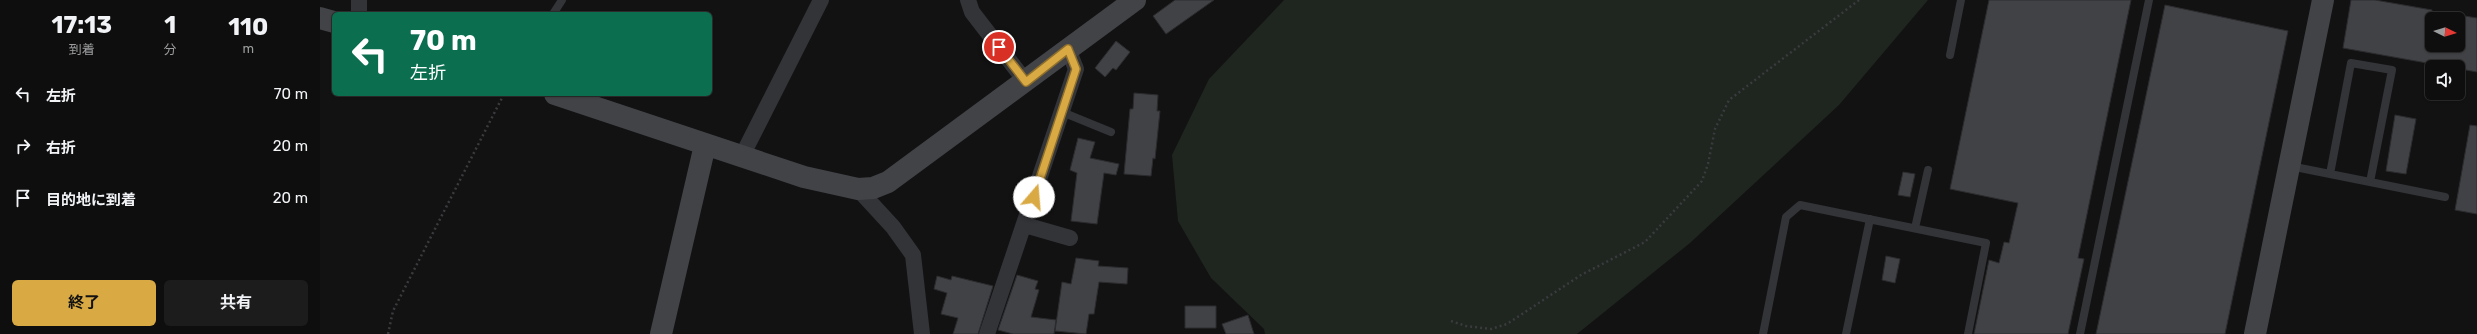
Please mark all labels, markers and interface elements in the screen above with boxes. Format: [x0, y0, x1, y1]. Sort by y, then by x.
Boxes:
text: 17:13 [52, 11, 112, 39]
text: 1 [164, 11, 176, 39]
north arrow [2425, 12, 2465, 52]
map controls [2425, 12, 2465, 100]
text: 110 [228, 13, 268, 41]
text: 70 m [410, 24, 477, 57]
icon: left [344, 28, 396, 80]
pin [982, 30, 1016, 64]
icon: arrive [988, 36, 1010, 58]
text: m [243, 41, 254, 56]
text: 到着 [69, 42, 95, 57]
text: 分 [164, 42, 177, 57]
button: sound [2425, 60, 2465, 100]
text: 左折 [410, 62, 446, 84]
icon: left [12, 83, 34, 105]
text: 70 m [274, 85, 308, 103]
text: 左折 [46, 87, 76, 105]
icon: right [12, 135, 34, 157]
text: 20 m [273, 137, 308, 155]
text: 右折 [46, 139, 76, 157]
position arrow [1013, 176, 1055, 218]
icon: arrive [12, 187, 34, 209]
text: 20 m [273, 189, 308, 207]
text: 目的地に到着 [46, 191, 136, 209]
button: 終了 [12, 280, 156, 326]
button: 共有 [164, 280, 308, 326]

